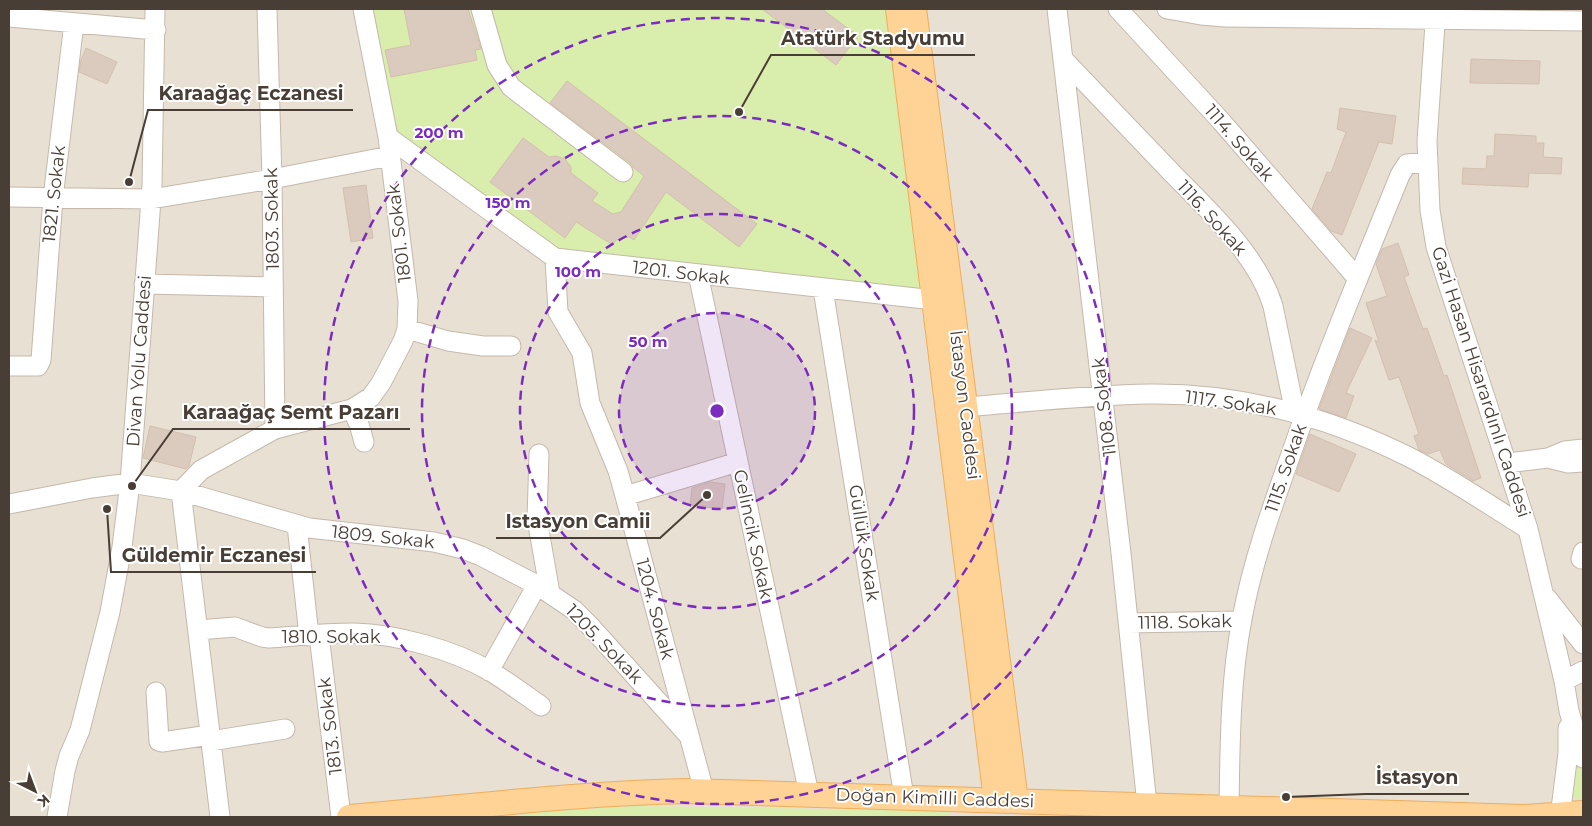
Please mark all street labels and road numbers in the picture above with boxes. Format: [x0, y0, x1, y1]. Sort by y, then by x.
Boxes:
street label: 1114. Sokak [1200, 100, 1278, 186]
street label: 1821. Sokak [38, 144, 70, 244]
street label: 1803. Sokak [260, 167, 284, 271]
street label: 1116. Sokak [1173, 176, 1252, 260]
street label: 1801. Sokak [382, 182, 416, 284]
street label: Gazi Hasan Hisarardınlı Caddesi [1427, 244, 1535, 520]
street label: 1201. Sokak [631, 256, 731, 290]
street label: Divan Yolu Caddesi [122, 274, 156, 448]
street label: İstasyon Caddesi [945, 329, 985, 481]
street label: 1108. Sokak [1087, 356, 1121, 458]
street label: 1117. Sokak [1184, 386, 1278, 420]
street label: 1115. Sokak [1261, 420, 1312, 515]
street label: Gelincik Sokak [729, 468, 777, 601]
street label: Güllük Sokak [844, 483, 884, 603]
street label: 1809. Sokak [330, 521, 436, 553]
street label: 1204. Sokak [631, 556, 679, 662]
street label: 1205. Sokak [561, 600, 647, 688]
street label: 1118. Sokak [1138, 610, 1232, 634]
street label: 1810. Sokak [281, 626, 381, 648]
street label: 1813. Sokak [313, 676, 347, 776]
street label: Doğan Kimilli Caddesi [835, 784, 1035, 812]

